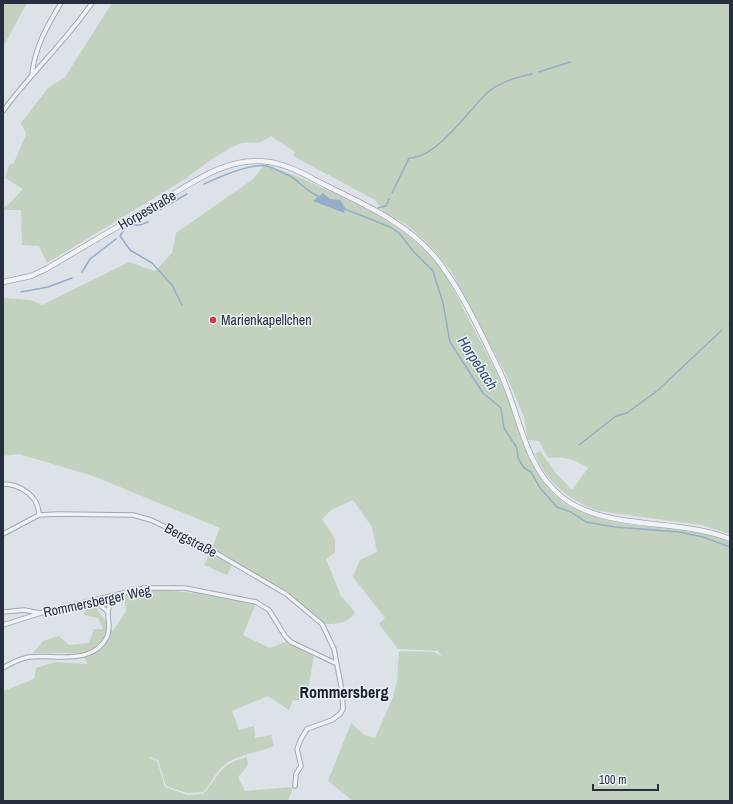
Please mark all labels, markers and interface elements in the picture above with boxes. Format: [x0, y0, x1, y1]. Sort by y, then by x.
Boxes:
street label: Horpestraße [115, 186, 179, 234]
place label: Marienkapellchen [221, 311, 312, 329]
marker: Marienkapellchen [208, 315, 218, 325]
water label: Horpebach [453, 332, 503, 394]
street label: Bergstraße [162, 519, 220, 561]
street label: Rommersberger Weg [42, 581, 153, 621]
district label: Rommersberg [300, 681, 388, 703]
scale bar [593, 766, 658, 792]
text: 100 m [599, 772, 626, 788]

